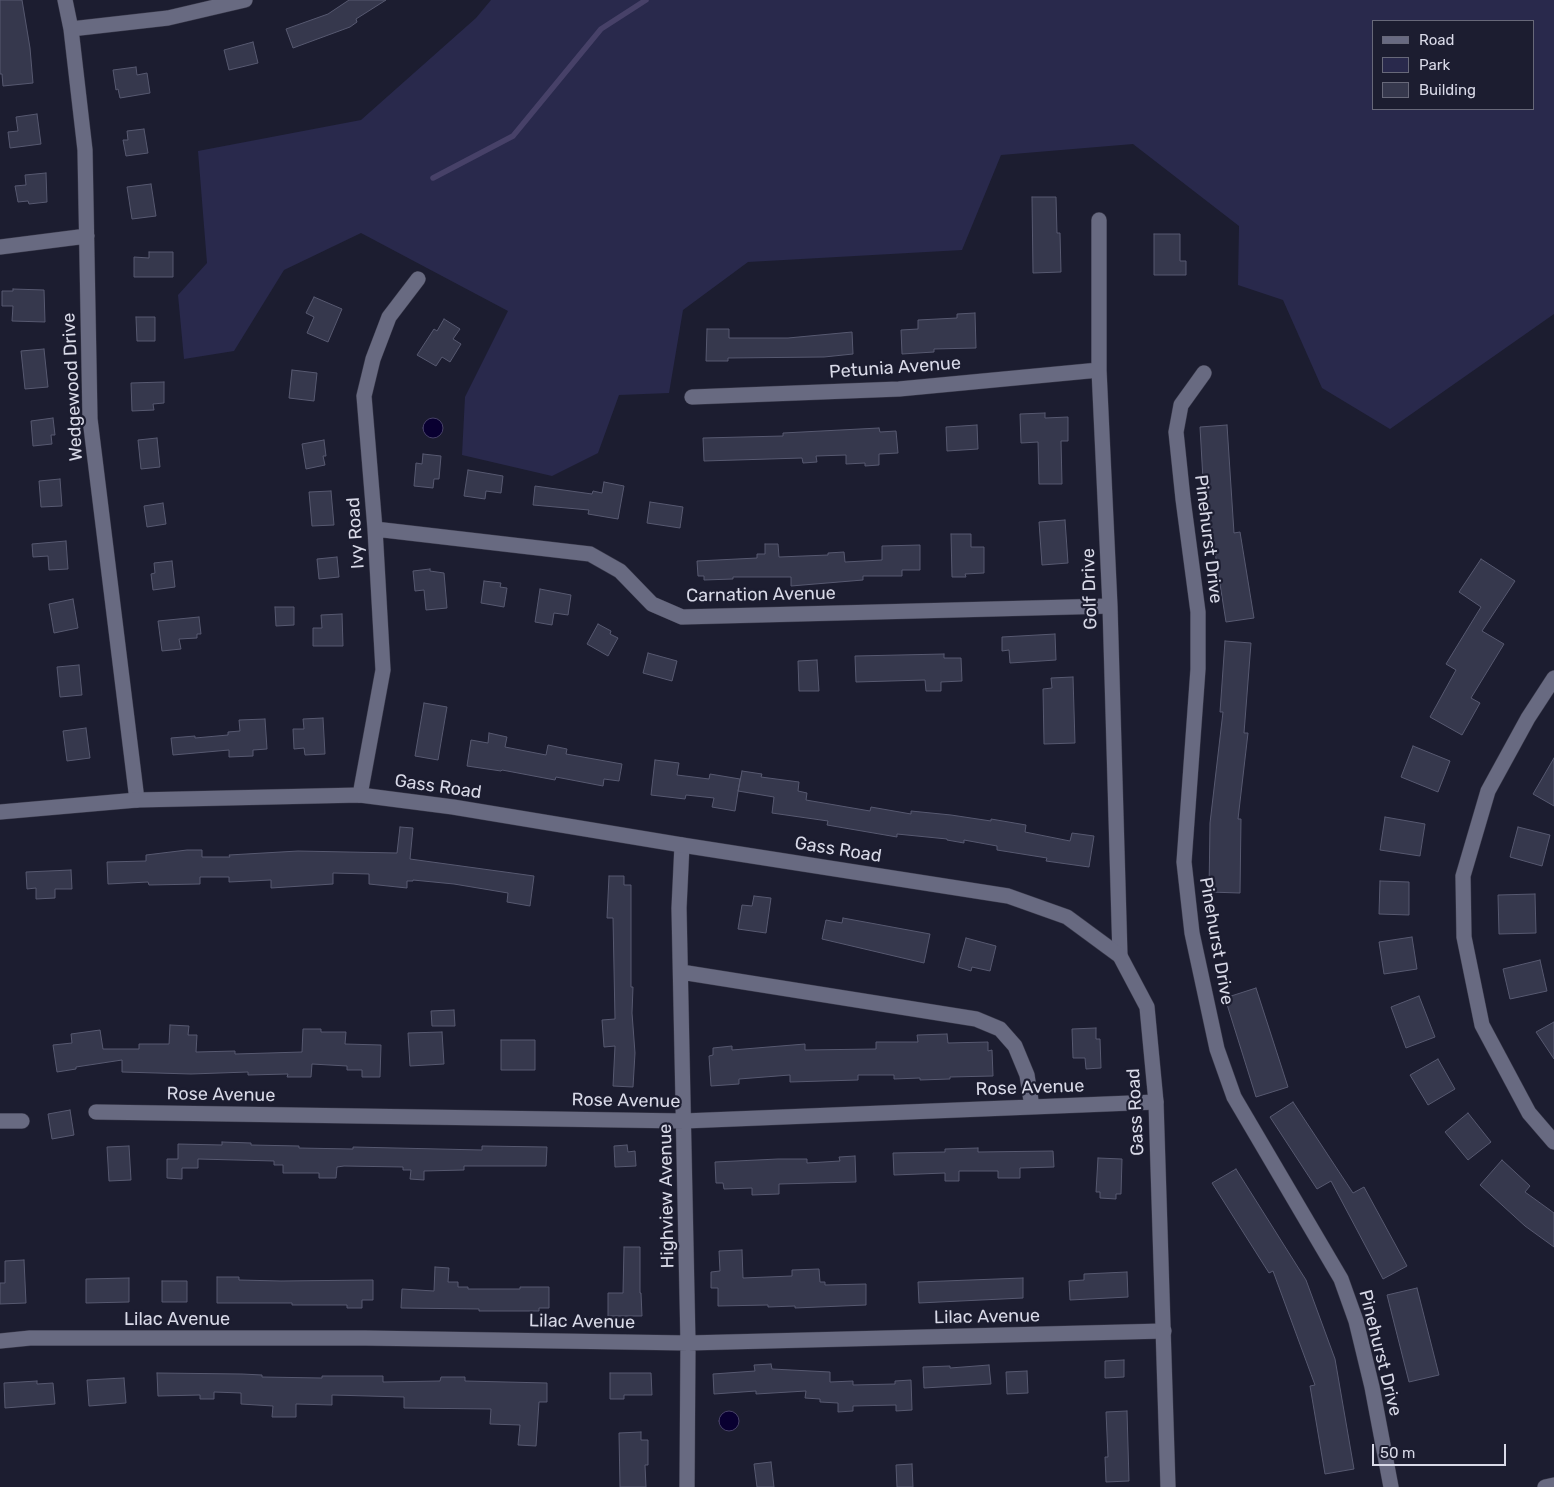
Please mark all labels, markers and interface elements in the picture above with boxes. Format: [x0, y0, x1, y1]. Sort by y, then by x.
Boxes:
legend [1372, 20, 1534, 110]
text: Road [1419, 31, 1455, 49]
text: Park [1419, 56, 1450, 74]
text: Building [1419, 81, 1476, 99]
street label: Wedgewood Drive [58, 312, 88, 462]
street label: Petunia Avenue [828, 353, 962, 383]
street label: Pinehurst Drive [1189, 473, 1227, 605]
street label: Ivy Road [343, 496, 369, 570]
street label: Golf Drive [1078, 548, 1102, 630]
street label: Carnation Avenue [686, 583, 836, 607]
street label: Gass Road [393, 770, 483, 804]
street label: Gass Road [793, 832, 883, 868]
street label: Pinehurst Drive [1194, 875, 1238, 1007]
street label: Gass Road [1123, 1068, 1149, 1156]
street label: Rose Avenue [975, 1075, 1085, 1101]
street label: Rose Avenue [166, 1083, 276, 1107]
street label: Rose Avenue [571, 1089, 681, 1113]
street label: Highview Avenue [655, 1123, 679, 1269]
street label: Pinehurst Drive [1354, 1288, 1406, 1418]
street label: Lilac Avenue [934, 1305, 1040, 1329]
street label: Lilac Avenue [124, 1309, 230, 1331]
street label: Lilac Avenue [529, 1310, 635, 1334]
scale bar [1374, 1434, 1508, 1466]
text: 50 m [1380, 1444, 1415, 1462]

